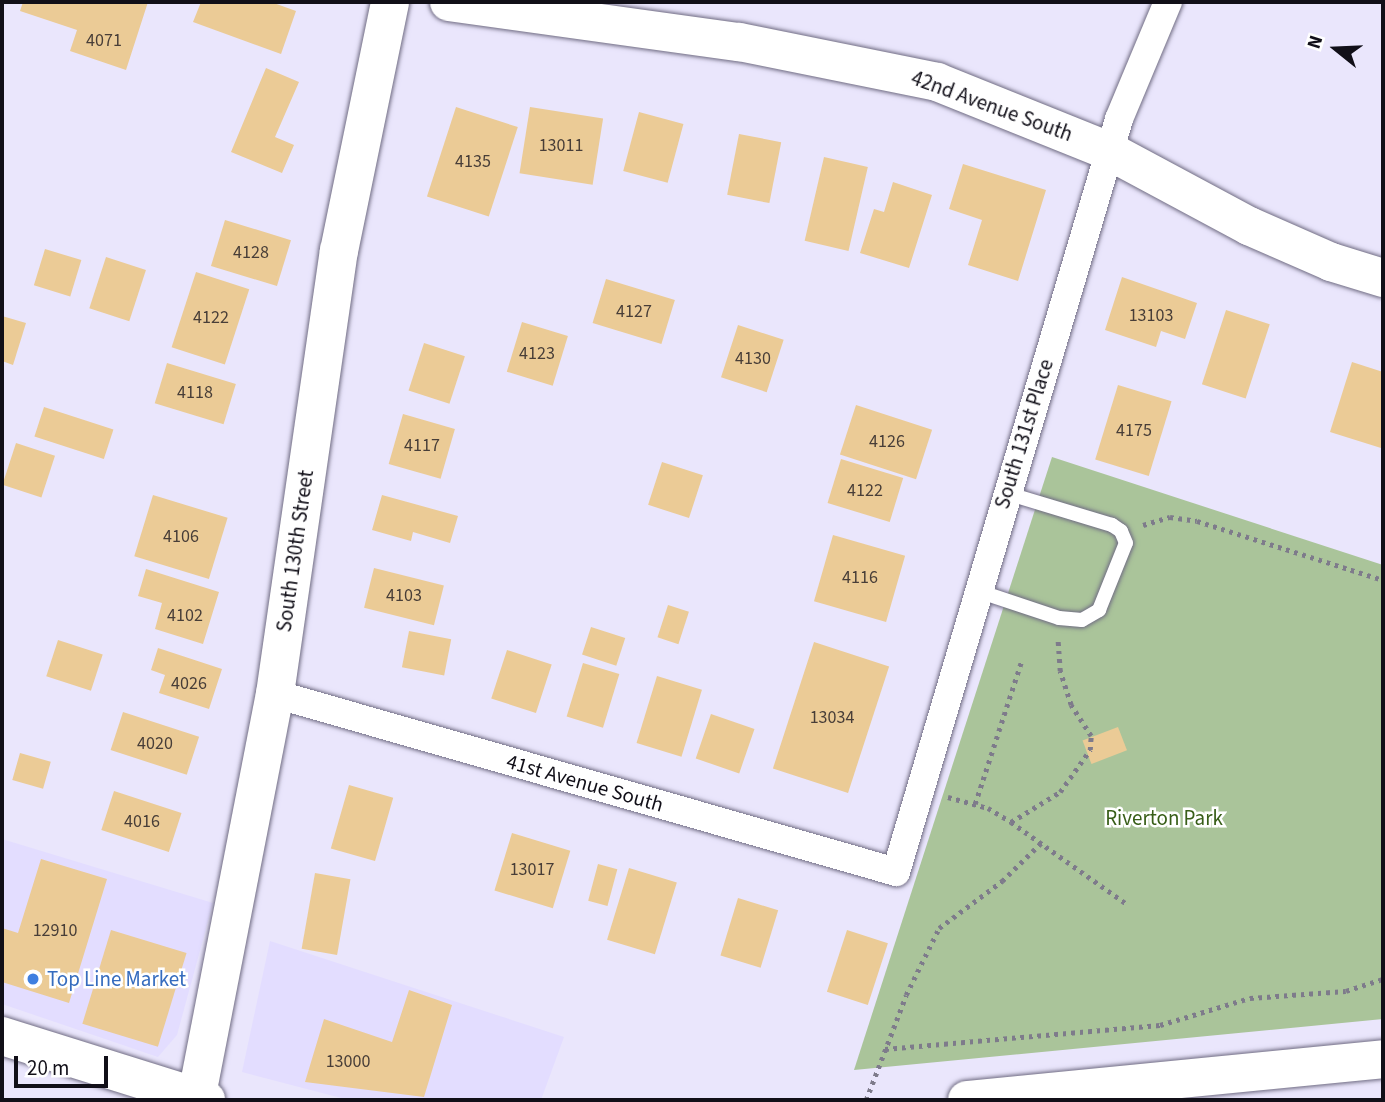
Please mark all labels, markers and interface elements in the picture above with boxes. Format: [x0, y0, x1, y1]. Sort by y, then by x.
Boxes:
north arrow [1301, 14, 1371, 84]
house number: 4071 [86, 30, 122, 52]
text: N [1301, 32, 1330, 53]
street label: 42nd Avenue South [908, 65, 1076, 147]
house number: 13011 [539, 135, 583, 157]
house number: 4135 [455, 151, 491, 173]
house number: 4128 [233, 242, 269, 264]
house number: 4127 [616, 301, 652, 323]
house number: 13103 [1129, 305, 1173, 327]
house number: 4122 [193, 307, 229, 329]
house number: 4123 [519, 343, 555, 365]
house number: 4130 [735, 348, 771, 370]
street label: South 131st Place [989, 356, 1059, 512]
house number: 4118 [177, 382, 213, 404]
house number: 4175 [1116, 420, 1152, 442]
house number: 4126 [869, 431, 905, 453]
house number: 4117 [404, 435, 440, 457]
street label: South 130th Street [271, 468, 319, 634]
house number: 4122 [847, 480, 883, 502]
house number: 4106 [163, 526, 199, 548]
house number: 4116 [842, 567, 878, 589]
house number: 4103 [386, 585, 422, 607]
house number: 4102 [167, 605, 203, 627]
house number: 4026 [171, 673, 207, 695]
house number: 13034 [810, 707, 854, 729]
house number: 4020 [137, 733, 173, 755]
street label: 41st Avenue South [504, 749, 666, 817]
park label: Riverton Park [1105, 805, 1223, 831]
house number: 4016 [124, 811, 160, 833]
house number: 13017 [510, 859, 554, 881]
house number: 12910 [33, 920, 77, 942]
place label: Top Line Market [47, 966, 186, 992]
marker: Top Line Market [25, 971, 41, 987]
scale bar [18, 1042, 112, 1086]
house number: 13000 [326, 1051, 370, 1073]
text: 20 m [27, 1053, 69, 1083]

